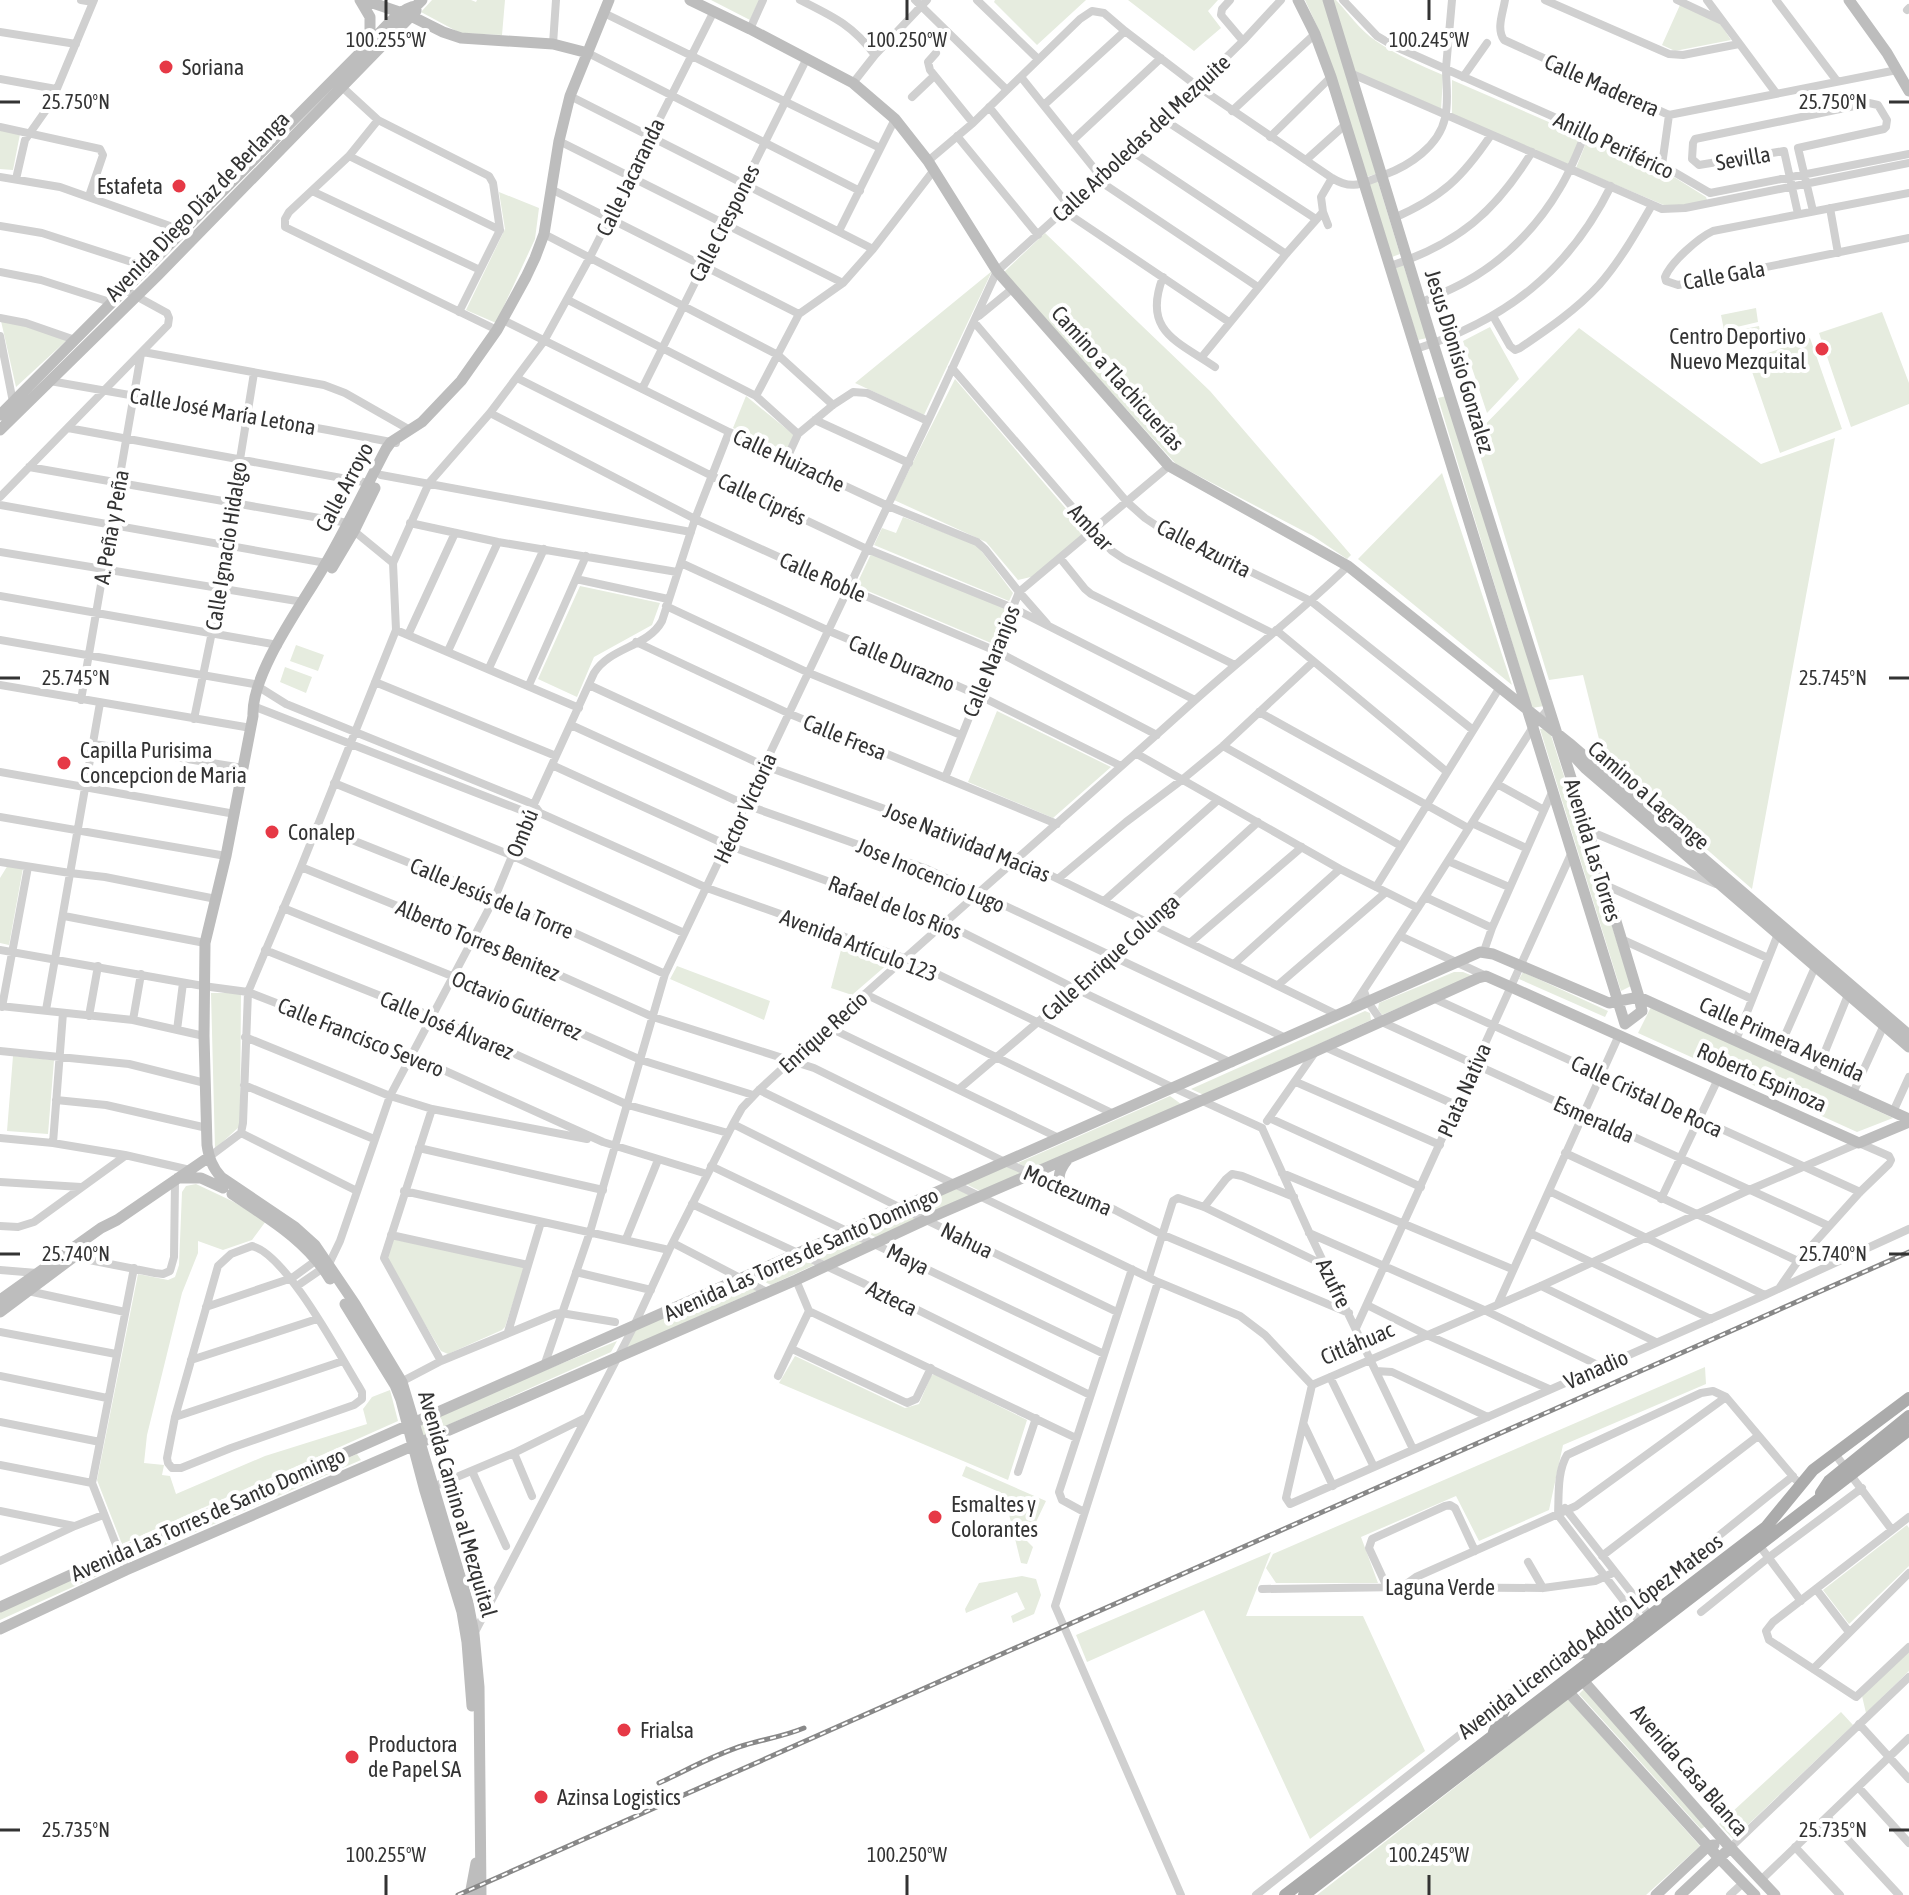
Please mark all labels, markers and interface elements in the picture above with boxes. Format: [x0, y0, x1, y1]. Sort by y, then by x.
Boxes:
text: 100.255°W [346, 28, 426, 51]
text: 100.250°W [867, 28, 947, 51]
text: 100.245°W [1389, 28, 1469, 51]
street label: Calle Maderera [1541, 48, 1663, 122]
street label: Calle Arboledas del Mezquite [1047, 49, 1235, 227]
place label: Soriana [182, 54, 244, 80]
marker: Soriana [157, 58, 175, 76]
text: 25.750°N [42, 90, 110, 113]
text: 25.750°N [1799, 90, 1867, 113]
street label: Avenida Diego Díaz de Berlanga [100, 106, 294, 306]
street label: Anillo Periférico [1550, 106, 1678, 184]
street label: Calle Jacaranda [590, 114, 670, 240]
street label: Sevilla [1714, 140, 1772, 176]
street label: Calle Crespones [683, 160, 765, 286]
place label: Estafeta [97, 173, 163, 199]
marker: Estafeta [170, 177, 188, 195]
street label: Calle Gala [1681, 255, 1767, 295]
street label: Jesus Dionisio Gonzalez [1420, 266, 1500, 456]
street label: Camino a Tlachicuerías [1046, 300, 1190, 456]
place label: Centro Deportivo Nuevo Mezquital [1669, 323, 1806, 374]
marker: Centro Deportivo Nuevo Mezquital [1813, 340, 1831, 358]
street label: Calle José María Letona [128, 382, 318, 440]
street label: Calle Huizache [729, 423, 849, 497]
street label: Calle Arroyo [310, 438, 378, 536]
street label: Calle Ignacio Hidalgo [200, 460, 252, 632]
street label: Calle Ciprés [714, 467, 810, 531]
street label: A. Peña y Peña [88, 468, 134, 586]
street label: Ambar [1063, 498, 1119, 556]
street label: Calle Azurita [1153, 513, 1255, 583]
street label: Calle Roble [776, 546, 870, 608]
street label: Calle Naranjos [957, 601, 1025, 721]
street label: Calle Durazno [845, 629, 959, 697]
text: 25.745°N [42, 666, 110, 689]
text: 25.745°N [1799, 666, 1867, 689]
street label: Calle Fresa [800, 709, 890, 765]
street label: Camino a Lagrange [1583, 735, 1715, 855]
place label: Capilla Purisima Concepcion de Maria [80, 737, 247, 788]
street label: Héctor Victoria [708, 749, 782, 867]
marker: Capilla Purisima Concepcion de Maria [55, 754, 73, 772]
street label: Avenida Las Torres [1559, 775, 1627, 925]
street label: Jose Natividad Macias [880, 797, 1054, 887]
street label: Ombú [501, 805, 543, 861]
place label: Conalep [288, 819, 355, 845]
marker: Conalep [263, 823, 281, 841]
street label: Jose Inocencio Lugo [853, 832, 1009, 918]
street label: Calle Jesús de la Torre [406, 852, 578, 944]
street label: Rafael de los Rios [825, 870, 966, 944]
street label: Calle Enrique Colunga [1036, 888, 1184, 1026]
street label: Alberto Torres Benitez [392, 894, 564, 986]
street label: Avenida Artículo 123 [777, 903, 941, 987]
street label: Octavio Gutierrez [448, 965, 586, 1045]
street label: Calle José Álvarez [376, 985, 518, 1065]
street label: Enrique Recio [773, 986, 873, 1078]
street label: Calle Primera Avenida [1695, 991, 1869, 1087]
street label: Calle Francisco Severo [274, 992, 448, 1082]
street label: Roberto Espinoza [1693, 1037, 1831, 1117]
street label: Plata Nativa [1432, 1039, 1496, 1141]
street label: Calle Cristal De Roca [1567, 1050, 1727, 1142]
street label: Esmeralda [1550, 1090, 1638, 1148]
street label: Moctezuma [1020, 1159, 1116, 1221]
street label: Avenida Las Torres de Santo Domingo [660, 1182, 942, 1326]
street label: Nahua [937, 1216, 997, 1264]
street label: Maya [883, 1238, 933, 1280]
text: 25.740°N [42, 1242, 110, 1265]
text: 25.740°N [1799, 1242, 1867, 1265]
street label: Azufre [1311, 1254, 1357, 1312]
street label: Azteca [862, 1275, 922, 1321]
street label: Citláhuac [1316, 1316, 1398, 1370]
street label: Vanadio [1560, 1343, 1632, 1395]
street label: Avenida Camino al Mezquital [413, 1388, 503, 1620]
street label: Avenida Las Torres de Santo Domingo [67, 1442, 349, 1586]
place label: Esmaltes y Colorantes [951, 1491, 1038, 1542]
marker: Esmaltes y Colorantes [926, 1508, 944, 1526]
street label: Avenida Licenciado Adolfo López Mateos [1453, 1528, 1728, 1744]
street label: Laguna Verde [1385, 1574, 1495, 1600]
street label: Avenida Casa Blanca [1626, 1699, 1754, 1841]
place label: Frialsa [640, 1717, 694, 1743]
marker: Frialsa [615, 1721, 633, 1739]
place label: Productora de Papel SA [368, 1731, 462, 1782]
marker: Productora de Papel SA [343, 1748, 361, 1766]
place label: Azinsa Logistics [557, 1784, 681, 1810]
marker: Azinsa Logistics [532, 1788, 550, 1806]
text: 25.735°N [42, 1818, 110, 1841]
text: 25.735°N [1799, 1818, 1867, 1841]
text: 100.255°W [346, 1843, 426, 1866]
text: 100.250°W [867, 1843, 947, 1866]
text: 100.245°W [1389, 1843, 1469, 1866]

